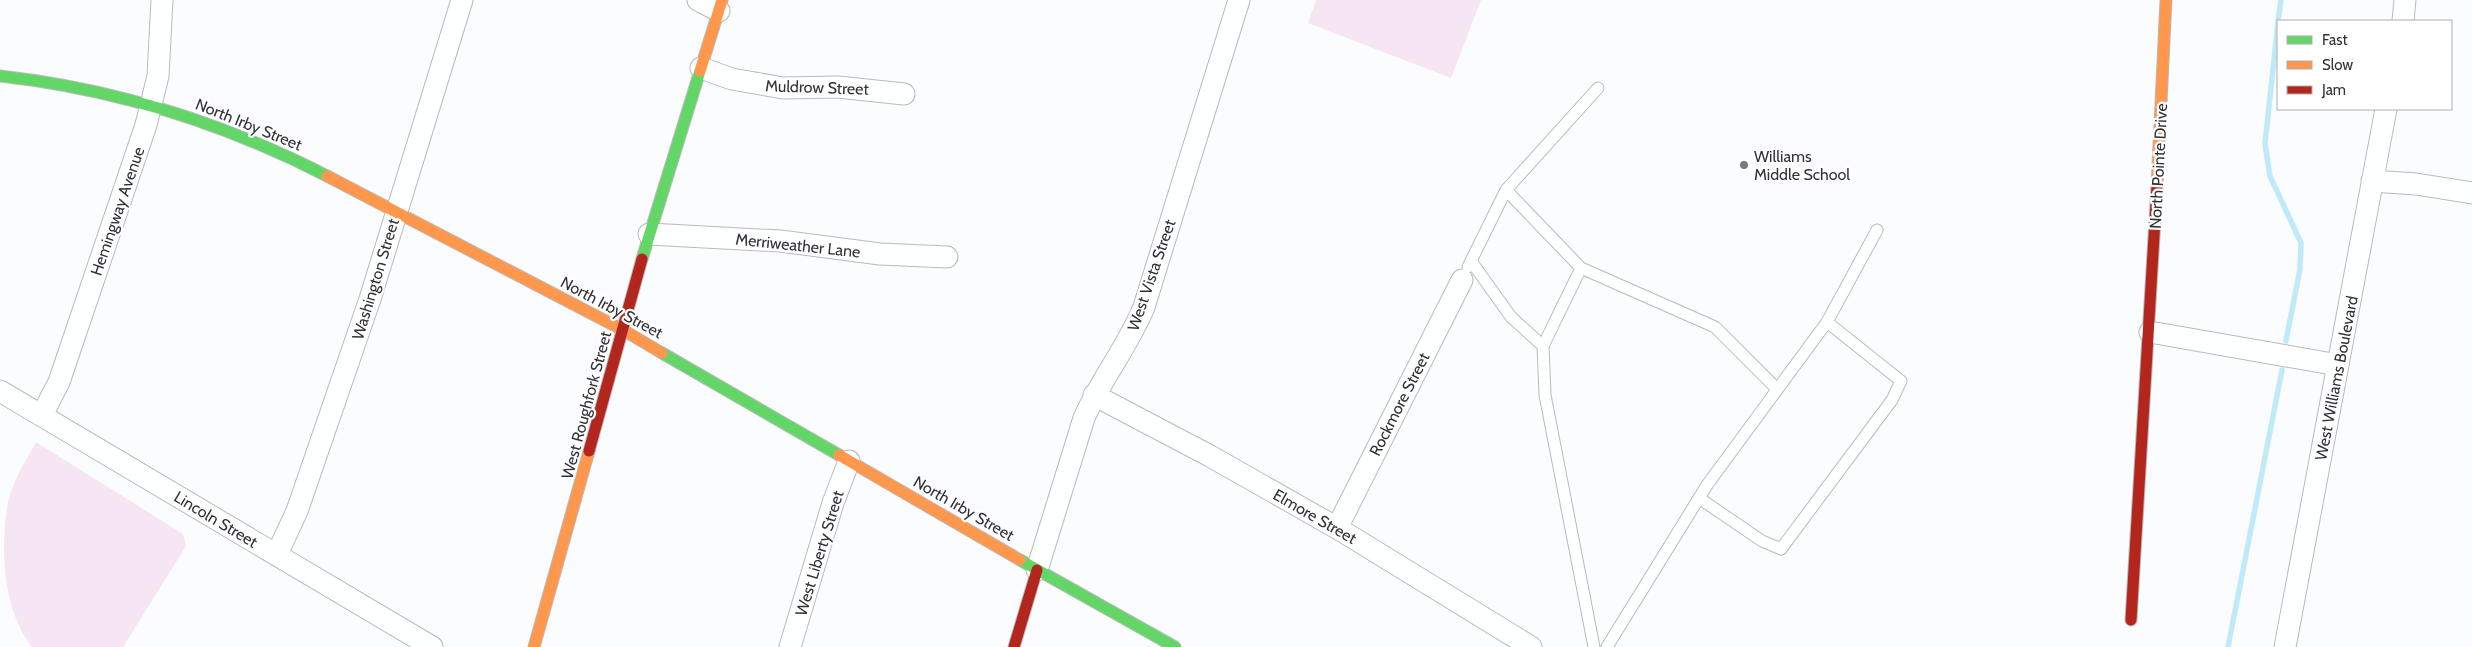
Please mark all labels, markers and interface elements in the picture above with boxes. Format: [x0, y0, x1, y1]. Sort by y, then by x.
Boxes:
legend [2277, 20, 2452, 110]
text: Fast [2322, 31, 2347, 49]
text: Slow [2322, 56, 2353, 74]
street label: Muldrow Street [765, 76, 870, 99]
text: Jam [2321, 81, 2346, 99]
street label: North Irby Street [193, 94, 305, 155]
street label: North Pointe Drive [2146, 103, 2171, 229]
street label: Hemingway Avenue [87, 144, 148, 278]
place label: Williams Middle School [1754, 147, 1850, 184]
marker: Williams Middle School [1738, 159, 1750, 171]
street label: Washington Street [348, 216, 403, 342]
street label: West Vista Street [1124, 216, 1180, 333]
street label: Merriweather Lane [735, 229, 861, 262]
street label: North Irby Street [557, 273, 667, 343]
street label: West Williams Boulevard [2311, 294, 2362, 462]
street label: West Roughfork Street [558, 329, 616, 481]
street label: Rockmore Street [1365, 349, 1434, 459]
street label: North Irby Street [910, 472, 1018, 545]
street label: Elmore Street [1270, 485, 1360, 548]
street label: Lincoln Street [171, 487, 261, 552]
street label: West Liberty Street [791, 488, 848, 618]

